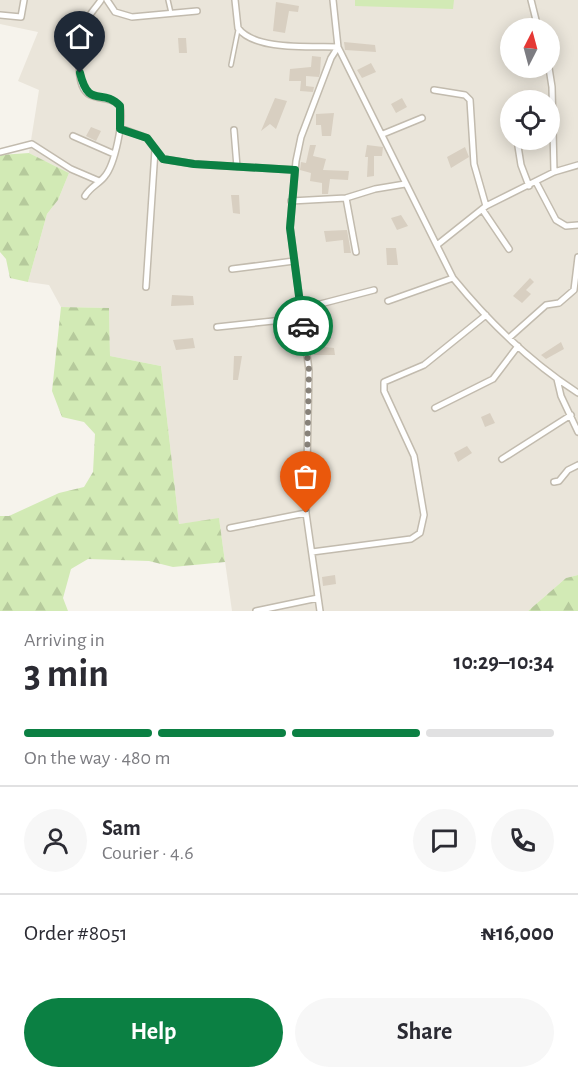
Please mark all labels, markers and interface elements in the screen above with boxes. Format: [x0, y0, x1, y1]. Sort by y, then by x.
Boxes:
pin [54, 11, 105, 73]
north arrow [500, 18, 560, 78]
map controls [500, 18, 560, 150]
icon: home [63, 20, 96, 53]
button: locate [500, 90, 560, 150]
courier [273, 296, 333, 356]
icon: car [287, 310, 320, 343]
pin [280, 451, 331, 513]
icon: bag [289, 460, 322, 493]
text: Arriving in [24, 630, 105, 650]
text: 10:29–10:34 [453, 651, 554, 673]
text: 3 min [24, 655, 109, 694]
text: On the way · 480 m [24, 748, 170, 768]
button: person [24, 809, 87, 872]
button: chat [413, 809, 476, 872]
button: phone [491, 809, 554, 872]
text: Sam [102, 817, 141, 839]
text: Courier · 4.6 [102, 843, 194, 863]
text: Order #8051 [24, 922, 128, 944]
text: ₦16,000 [481, 922, 554, 944]
button: Help [24, 998, 283, 1067]
button: Share [295, 998, 554, 1067]

